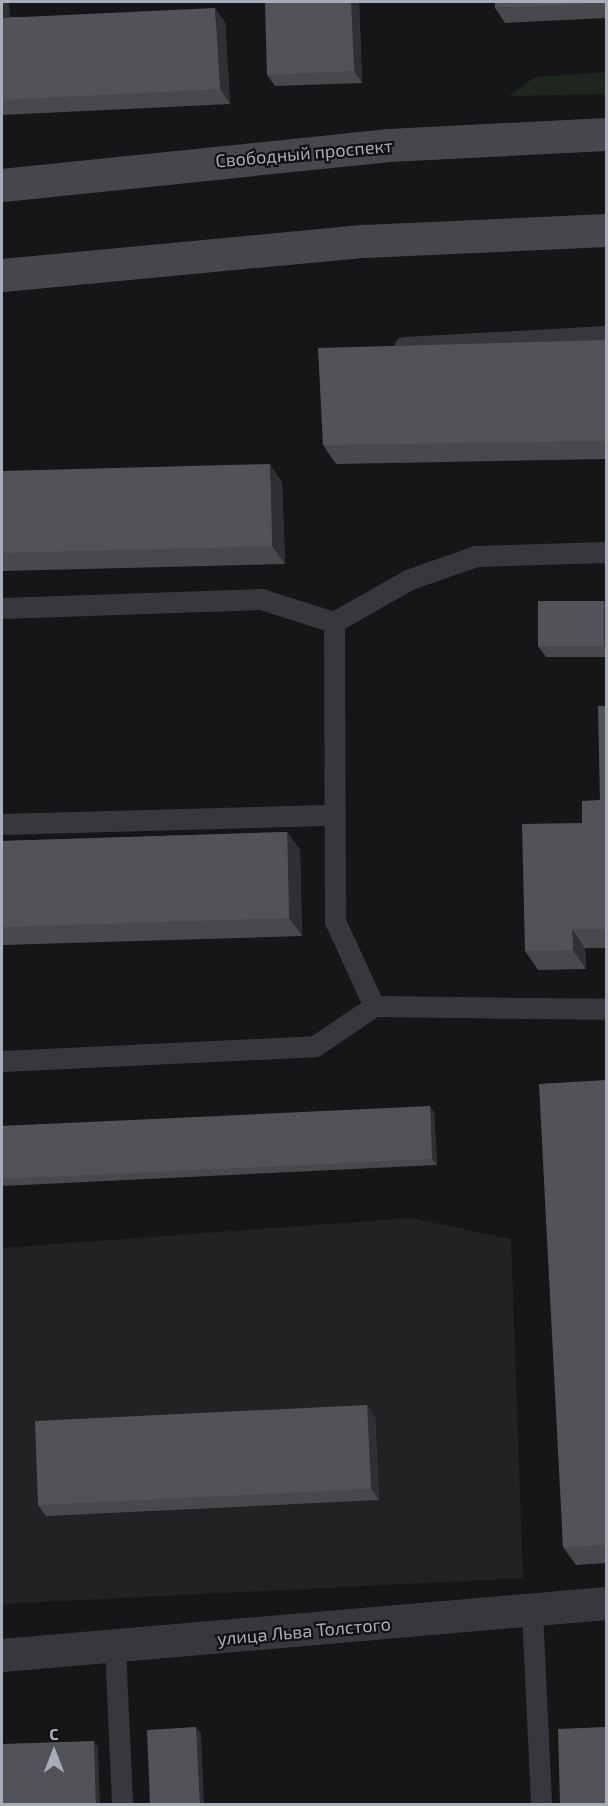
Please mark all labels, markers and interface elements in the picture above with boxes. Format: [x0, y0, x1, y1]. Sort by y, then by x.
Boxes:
street label: Свободный проспект [214, 134, 394, 172]
street label: улица Льва Толстого [216, 1613, 392, 1649]
north arrow [24, 1722, 84, 1782]
text: С [49, 1724, 59, 1743]

